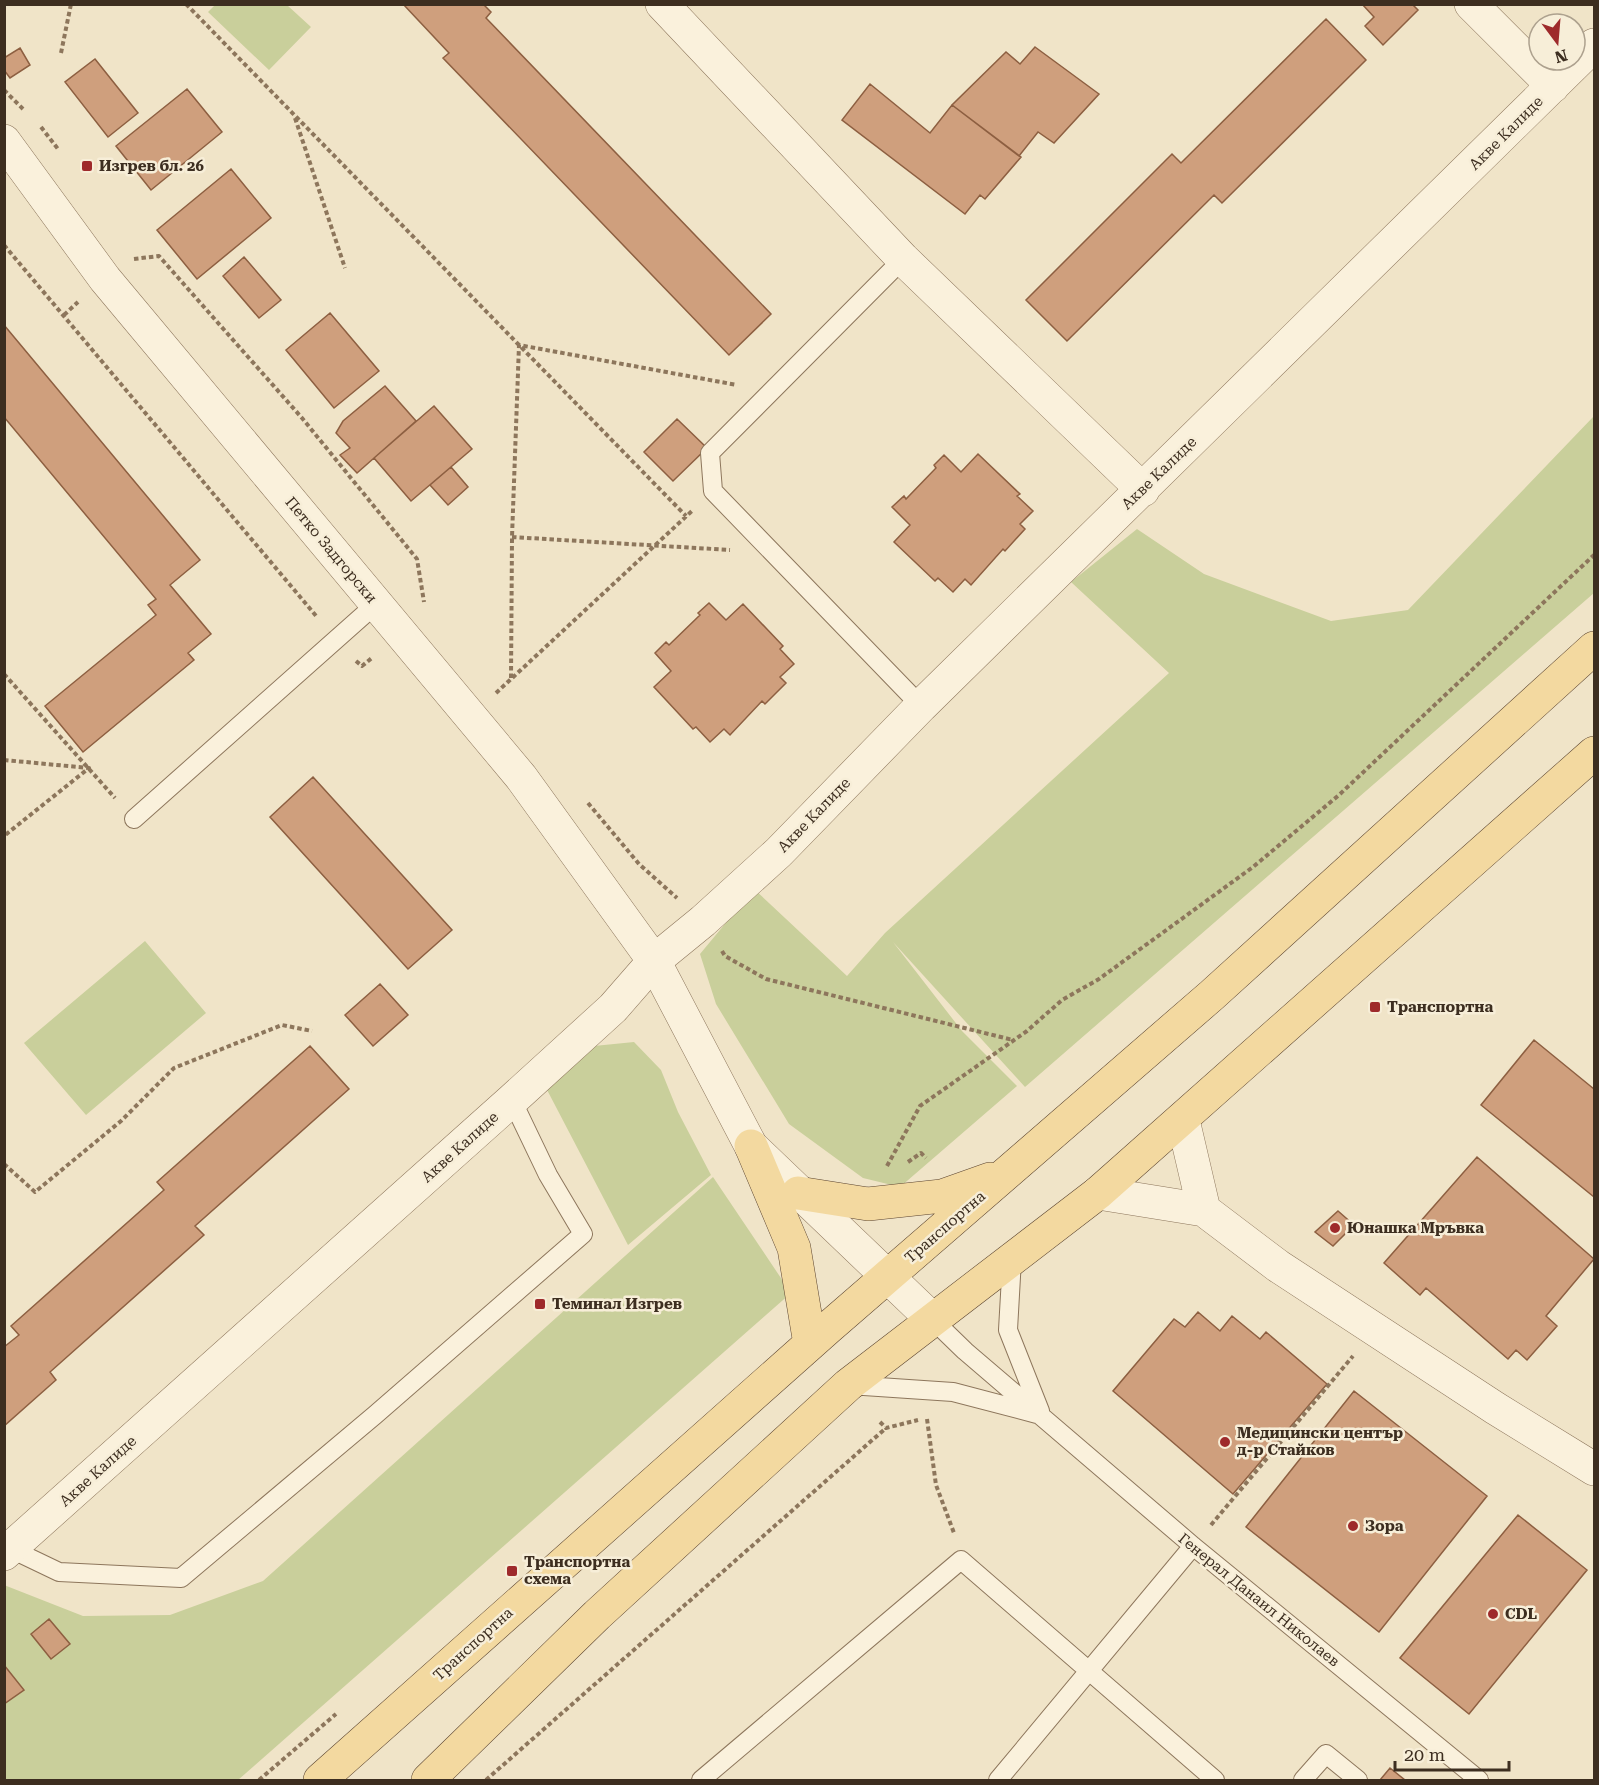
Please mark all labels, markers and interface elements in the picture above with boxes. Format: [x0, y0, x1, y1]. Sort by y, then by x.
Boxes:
north arrow [1527, 12, 1587, 72]
text: N [1552, 45, 1570, 67]
street label: Акве Калиде [1465, 92, 1547, 174]
place label: Изгрев бл. 26 [99, 157, 204, 175]
marker: Изгрев бл. 26 [80, 159, 94, 173]
street label: Акве Калиде [1118, 433, 1200, 513]
street label: Петко Задгорски [281, 493, 381, 607]
street label: Акве Калиде [774, 774, 854, 856]
place label: Транспортна [1387, 998, 1493, 1016]
marker: Транспортна [1368, 1000, 1382, 1014]
street label: Акве Калиде [418, 1108, 502, 1186]
street label: Транспортна [901, 1187, 989, 1267]
place label: Юнашка Мръвка [1347, 1219, 1484, 1237]
marker: Юнашка Мръвка [1328, 1221, 1342, 1235]
place label: Теминал Изгрев [552, 1295, 682, 1313]
marker: Теминал Изгрев [533, 1297, 547, 1311]
place label: Медицински център д-р Стайков [1237, 1424, 1403, 1459]
street label: Акве Калиде [56, 1432, 140, 1510]
marker: Медицински център д-р Стайков [1218, 1435, 1232, 1449]
place label: Зора [1365, 1517, 1404, 1535]
marker: Зора [1346, 1519, 1360, 1533]
street label: Генерал Данаил Николаев [1175, 1529, 1343, 1671]
place label: Транспортна схема [524, 1553, 630, 1588]
marker: Транспортна схема [505, 1564, 519, 1578]
street label: Транспортна [430, 1604, 516, 1684]
place label: CDL [1505, 1605, 1538, 1623]
marker: CDL [1486, 1607, 1500, 1621]
scale bar [1395, 1734, 1509, 1772]
text: 20 m [1404, 1744, 1445, 1765]

